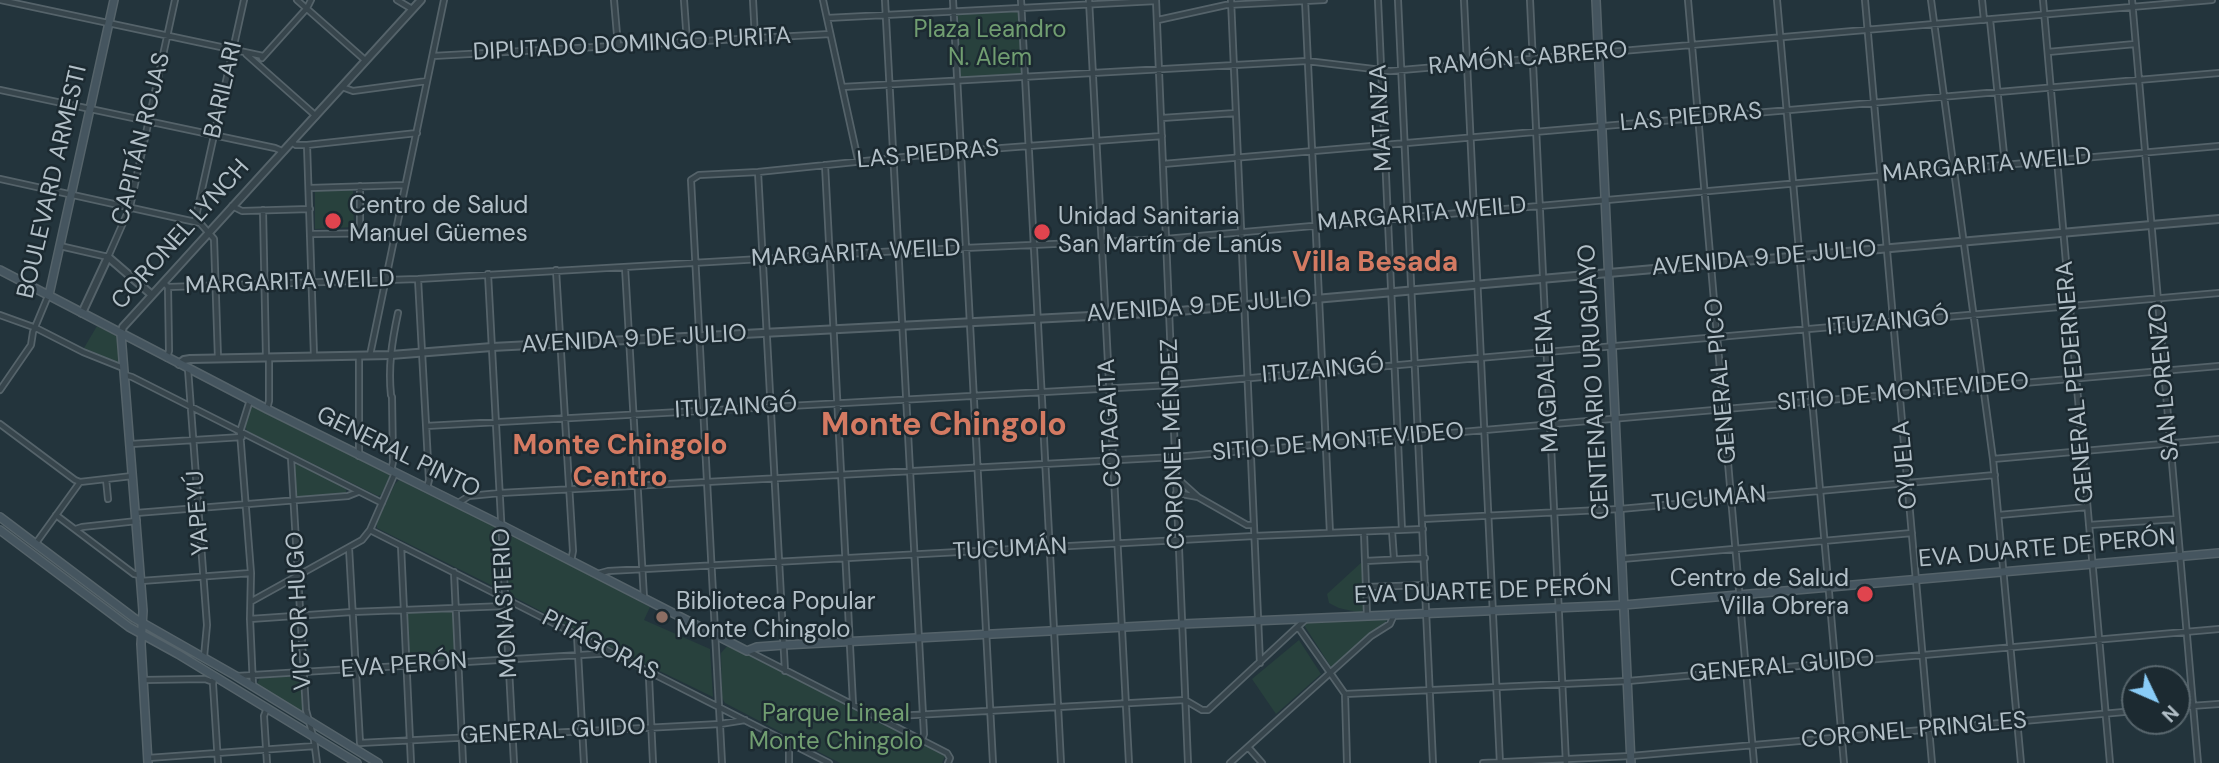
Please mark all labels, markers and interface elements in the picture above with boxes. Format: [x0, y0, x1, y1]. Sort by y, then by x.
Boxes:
park label: Plaza Leandro N. Alem [913, 17, 1067, 73]
street label: DIPUTADO DOMINGO PURITA [472, 22, 792, 68]
street label: RAMÓN CABRERO [1427, 36, 1629, 82]
street label: BARILARI [199, 39, 249, 141]
street label: CAPITÁN ROJAS [107, 50, 177, 228]
street label: BOULEVARD ARMESTI [12, 63, 94, 301]
street label: MATANZA [1365, 64, 1399, 172]
street label: LAS PIEDRAS [1619, 97, 1763, 139]
street label: LAS PIEDRAS [856, 134, 1000, 176]
street label: MARGARITA WEILD [1881, 143, 2093, 189]
street label: CORONEL LYNCH [106, 154, 256, 316]
street label: MARGARITA WEILD [1316, 192, 1528, 238]
place label: Centro de Salud Manuel Güemes [349, 193, 528, 249]
place label: Unidad Sanitaria San Martín de Lanús [1058, 204, 1283, 260]
marker: Centro de Salud Manuel Güemes [323, 211, 343, 231]
marker: Unidad Sanitaria San Martín de Lanús [1032, 222, 1052, 242]
street label: MARGARITA WEILD [750, 234, 962, 274]
street label: AVENIDA 9 DE JULIO [1650, 235, 1878, 283]
street label: CENTENARIO URUGUAYO [1573, 243, 1617, 521]
district label: Villa Besada [1292, 247, 1458, 281]
street label: GENERAL PEDERNERA [2051, 260, 2101, 504]
street label: MARGARITA WEILD [185, 265, 395, 301]
street label: AVENIDA 9 DE JULIO [1085, 285, 1313, 329]
street label: GENERAL PICO [1700, 297, 1744, 465]
street label: SAN LORENZO [2144, 302, 2186, 462]
street label: ITUZAINGÓ [1826, 303, 1950, 343]
street label: MAGDALENA [1530, 309, 1566, 453]
street label: AVENIDA 9 DE JULIO [521, 320, 747, 360]
street label: CORONEL MÉNDEZ [1156, 338, 1192, 550]
street label: ITUZAINGÓ [1261, 351, 1385, 391]
street label: COTAGAITA [1093, 358, 1129, 488]
street label: SITIO DE MONTEVIDEO [1776, 368, 2030, 418]
street label: ITUZAINGÓ [674, 390, 798, 426]
street label: GENERAL PINTO [312, 401, 484, 505]
district label: Monte Chingolo [821, 408, 1067, 446]
street label: SITIO DE MONTEVIDEO [1211, 418, 1465, 468]
street label: OYUELA [1888, 419, 1924, 511]
district label: Monte Chingolo Centro [512, 430, 728, 496]
street label: YAPEYÚ [182, 469, 216, 557]
street label: TUCUMÁN [1651, 481, 1767, 519]
street label: EVA DUARTE DE PERÓN [1917, 523, 2177, 575]
street label: MONASTERIO [488, 527, 524, 679]
street label: VICTOR HUGO [281, 531, 319, 691]
street label: TUCUMÁN [952, 533, 1068, 567]
place label: Centro de Salud Villa Obrera [1670, 566, 1849, 622]
street label: EVA DUARTE DE PERÓN [1354, 573, 1612, 611]
marker: Centro de Salud Villa Obrera [1855, 584, 1875, 604]
place label: Biblioteca Popular Monte Chingolo [676, 589, 876, 645]
street label: PITÁGORAS [537, 604, 663, 688]
marker: Biblioteca Popular Monte Chingolo [654, 609, 670, 625]
street label: GENERAL GUIDO [1688, 645, 1876, 689]
street label: EVA PERÓN [340, 647, 468, 685]
north arrow [2121, 665, 2191, 735]
text: N [2156, 700, 2184, 727]
park label: Parque Lineal Monte Chingolo [749, 701, 923, 757]
street label: CORONEL PRINGLES [1800, 707, 2028, 755]
street label: GENERAL GUIDO [460, 713, 646, 751]

